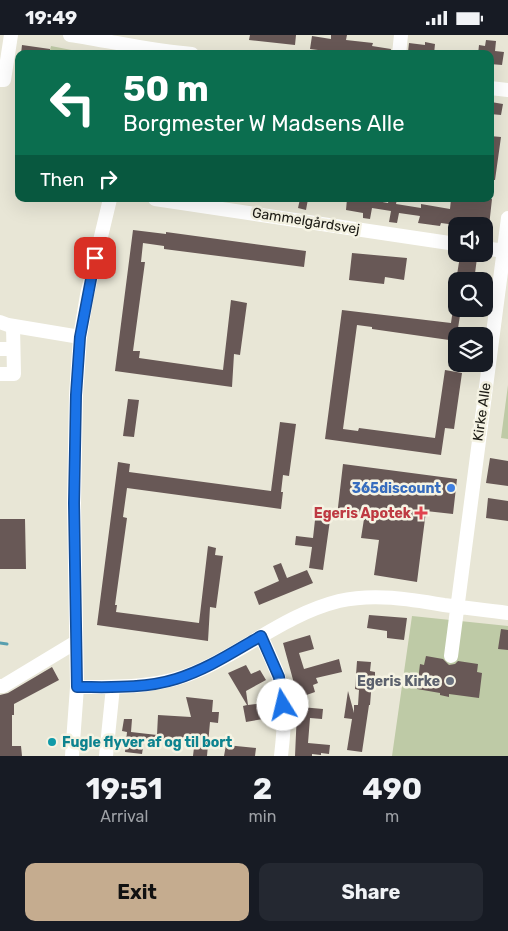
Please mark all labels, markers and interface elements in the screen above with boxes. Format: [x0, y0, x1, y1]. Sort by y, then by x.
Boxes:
text: 19:49 [25, 6, 77, 29]
text: 50 m [123, 68, 209, 110]
icon: left [40, 70, 105, 135]
text: Borgmester W Madsens Alle [123, 110, 405, 137]
icon: right [94, 165, 122, 193]
text: Then [40, 168, 84, 191]
street label: Gammelgårdsvej [251, 204, 361, 238]
map controls [448, 217, 493, 372]
button: sound [448, 217, 493, 262]
pin [74, 237, 116, 279]
icon: arrive [81, 244, 109, 272]
button: search [448, 272, 493, 317]
button: layers [448, 327, 493, 372]
street label: Kirke Alle [469, 381, 495, 442]
place label: 365discount [352, 480, 441, 497]
marker: 365discount [445, 482, 457, 494]
place label: Egeris Apotek [314, 505, 412, 522]
marker: Egeris Apotek [415, 507, 427, 519]
place label: Egeris Kirke [357, 673, 440, 690]
marker: Egeris Kirke [444, 675, 456, 687]
position arrow [256, 678, 308, 730]
place label: Fugle flyver af og til bort [62, 734, 233, 751]
marker: Fugle flyver af og til bort [46, 736, 58, 748]
text: 19:51 [86, 771, 163, 807]
text: 2 [253, 771, 272, 807]
text: 490 [362, 771, 422, 807]
text: Arrival [100, 807, 148, 826]
text: min [249, 807, 276, 826]
text: m [385, 807, 399, 826]
button: Exit [25, 863, 249, 921]
button: Share [259, 863, 483, 921]

